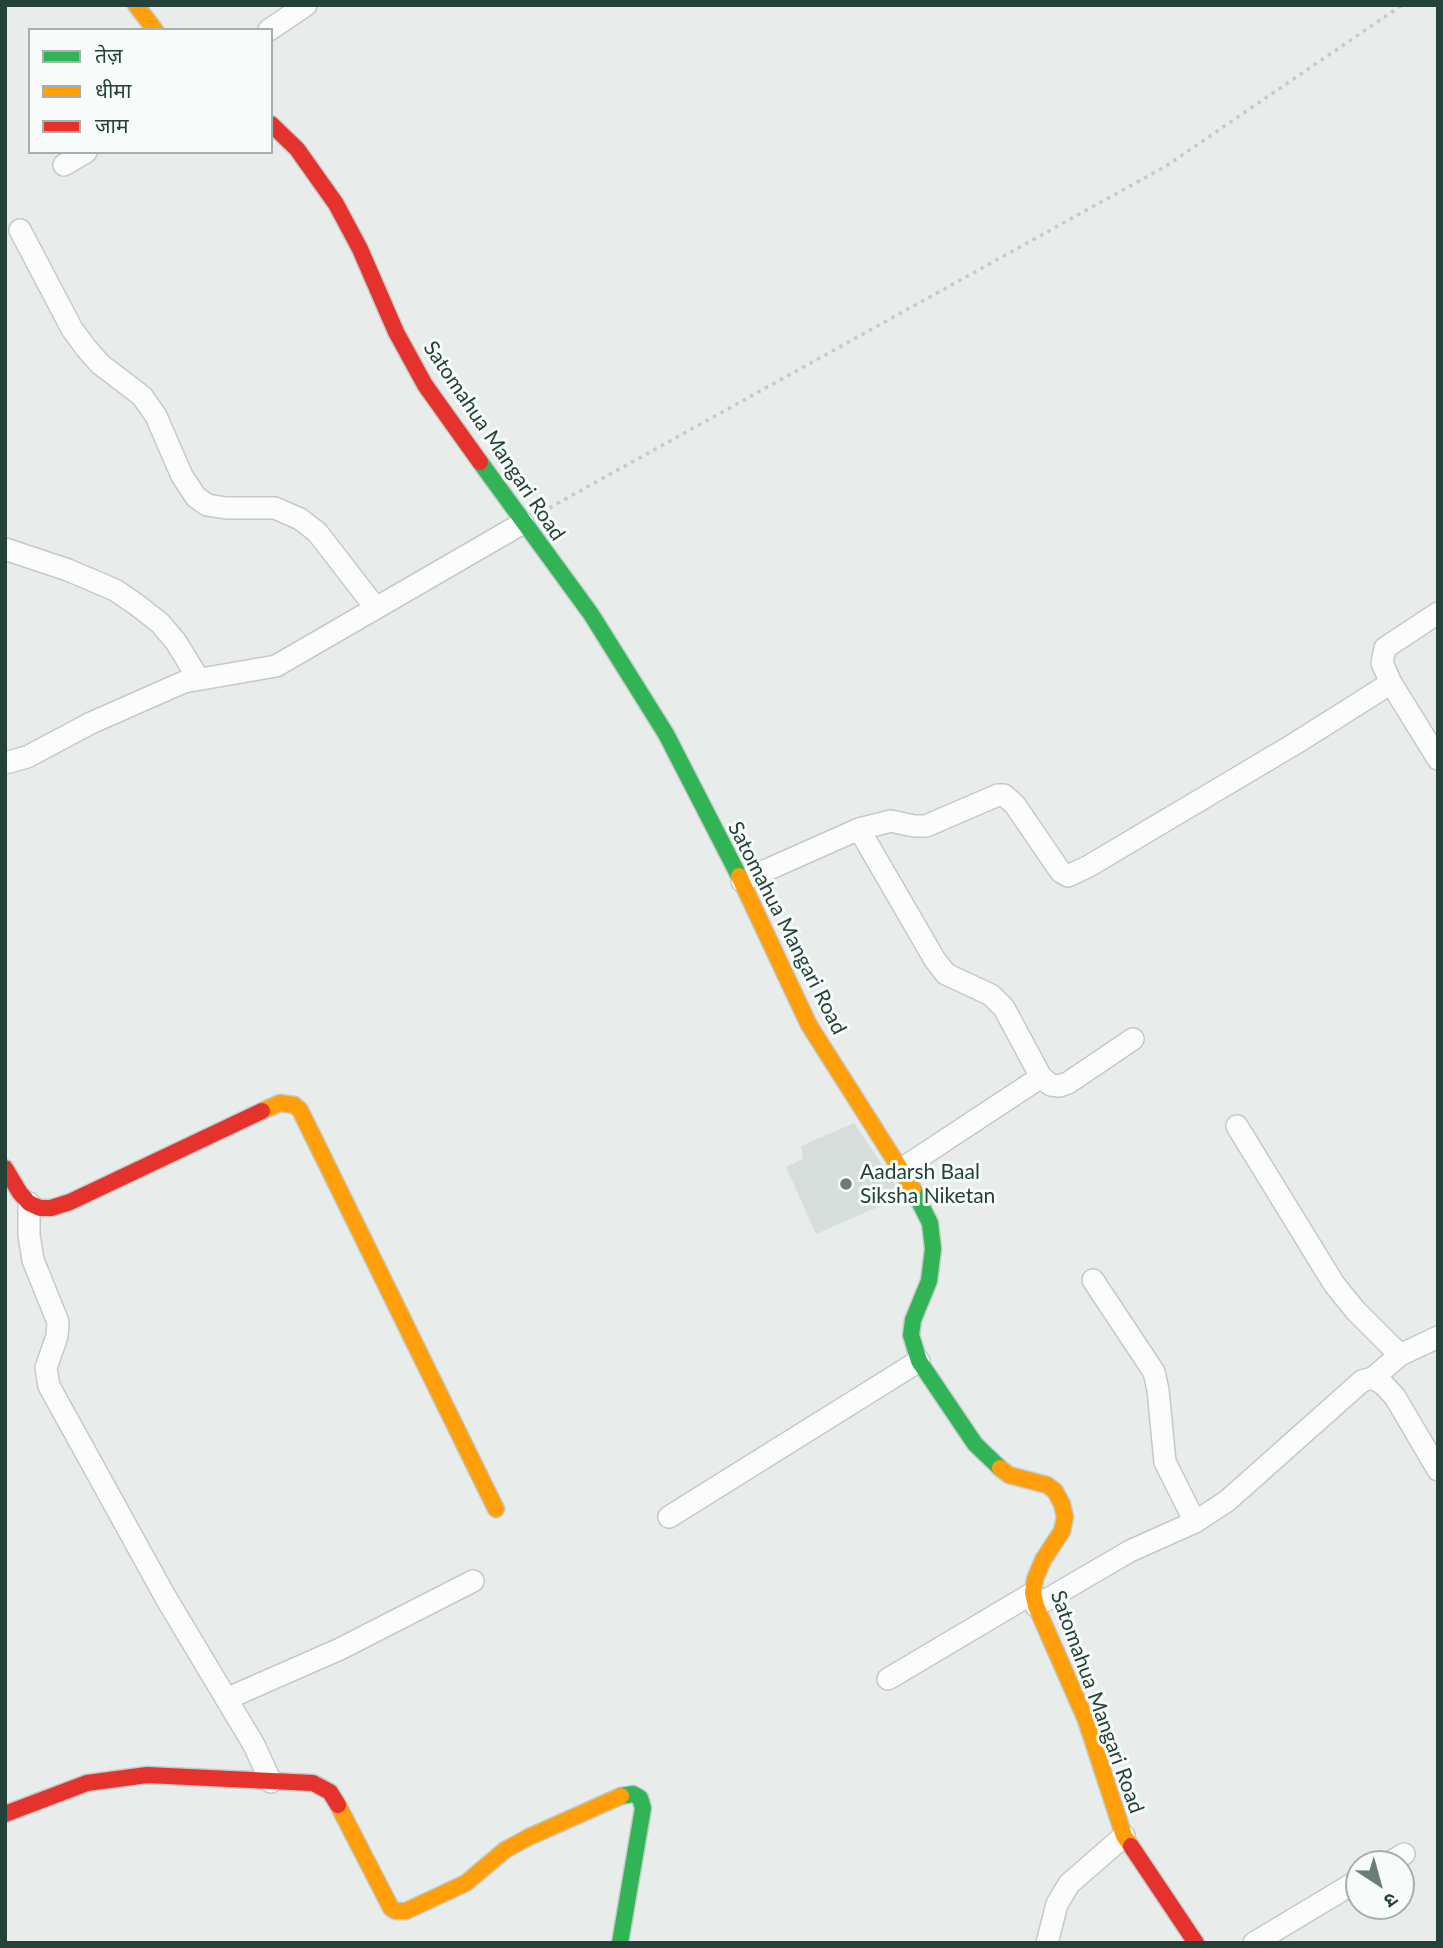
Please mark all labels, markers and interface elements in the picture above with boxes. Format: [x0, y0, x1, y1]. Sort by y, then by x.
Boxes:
legend [28, 28, 273, 154]
text: तेज़ [95, 42, 123, 67]
text: धीमा [95, 77, 131, 102]
text: जाम [95, 112, 129, 137]
street label: Satomahua Mangari Road [418, 336, 570, 546]
street label: Satomahua Mangari Road [722, 817, 852, 1039]
place label: Aadarsh Baal Siksha Niketan [860, 1159, 995, 1209]
marker: Aadarsh Baal Siksha Niketan [838, 1176, 854, 1192]
street label: Satomahua Mangari Road [1045, 1587, 1149, 1817]
north arrow [1345, 1850, 1415, 1920]
text: उ [1380, 1888, 1403, 1913]

